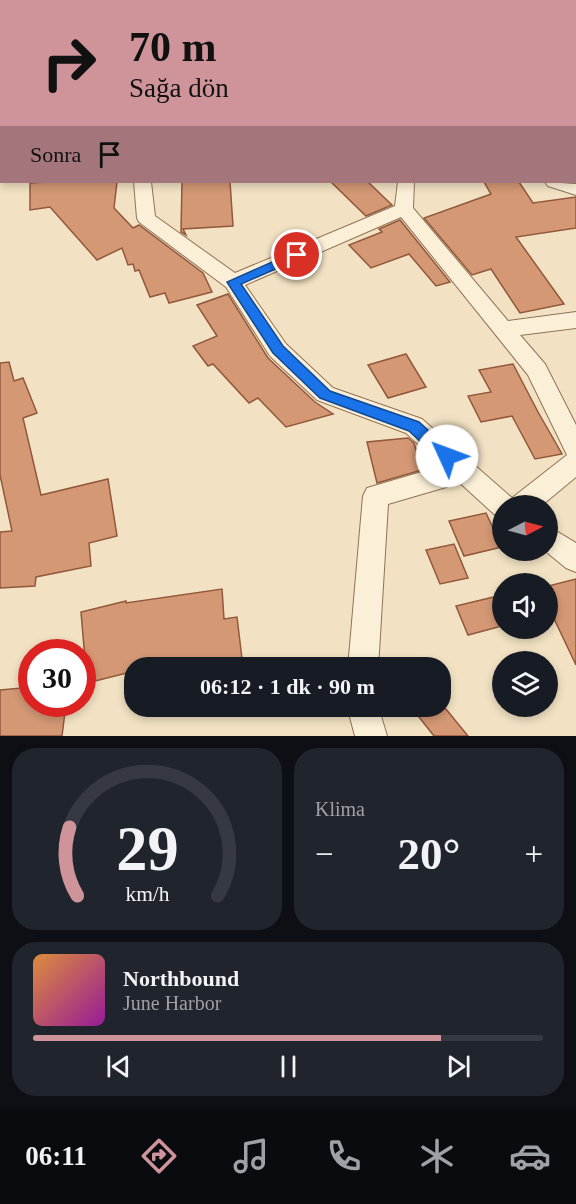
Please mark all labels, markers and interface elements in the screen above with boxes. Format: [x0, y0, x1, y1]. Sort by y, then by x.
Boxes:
icon: right [30, 24, 108, 102]
text: 70 m [129, 24, 217, 70]
text: Sağa dön [129, 73, 229, 103]
icon: arrive [93, 138, 126, 171]
text: Sonra [30, 142, 81, 167]
pin [271, 229, 322, 280]
icon: arrive [280, 238, 313, 271]
position arrow [415, 424, 479, 488]
north arrow [492, 495, 558, 561]
map controls [492, 495, 558, 717]
button: sound [492, 573, 558, 639]
speed limit sign: 30 [18, 639, 96, 717]
button: layers [492, 651, 558, 717]
text: 06:12 · 1 dk · 90 m [200, 674, 375, 699]
text: Klima [315, 798, 365, 820]
text: 29 [116, 814, 178, 883]
text: 20° [398, 829, 461, 879]
text: − [315, 836, 334, 872]
text: + [524, 836, 543, 872]
text: km/h [125, 882, 169, 906]
text: Northbound [123, 966, 239, 991]
text: June Harbor [123, 992, 221, 1014]
icon: previous [102, 1050, 135, 1083]
icon: pause [272, 1050, 305, 1083]
icon: next [442, 1050, 475, 1083]
icon: directions [138, 1135, 180, 1177]
icon: music [230, 1135, 272, 1177]
icon: phone [323, 1135, 365, 1177]
icon: climate [416, 1135, 458, 1177]
icon: car [509, 1135, 551, 1177]
text: 06:11 [25, 1141, 87, 1171]

